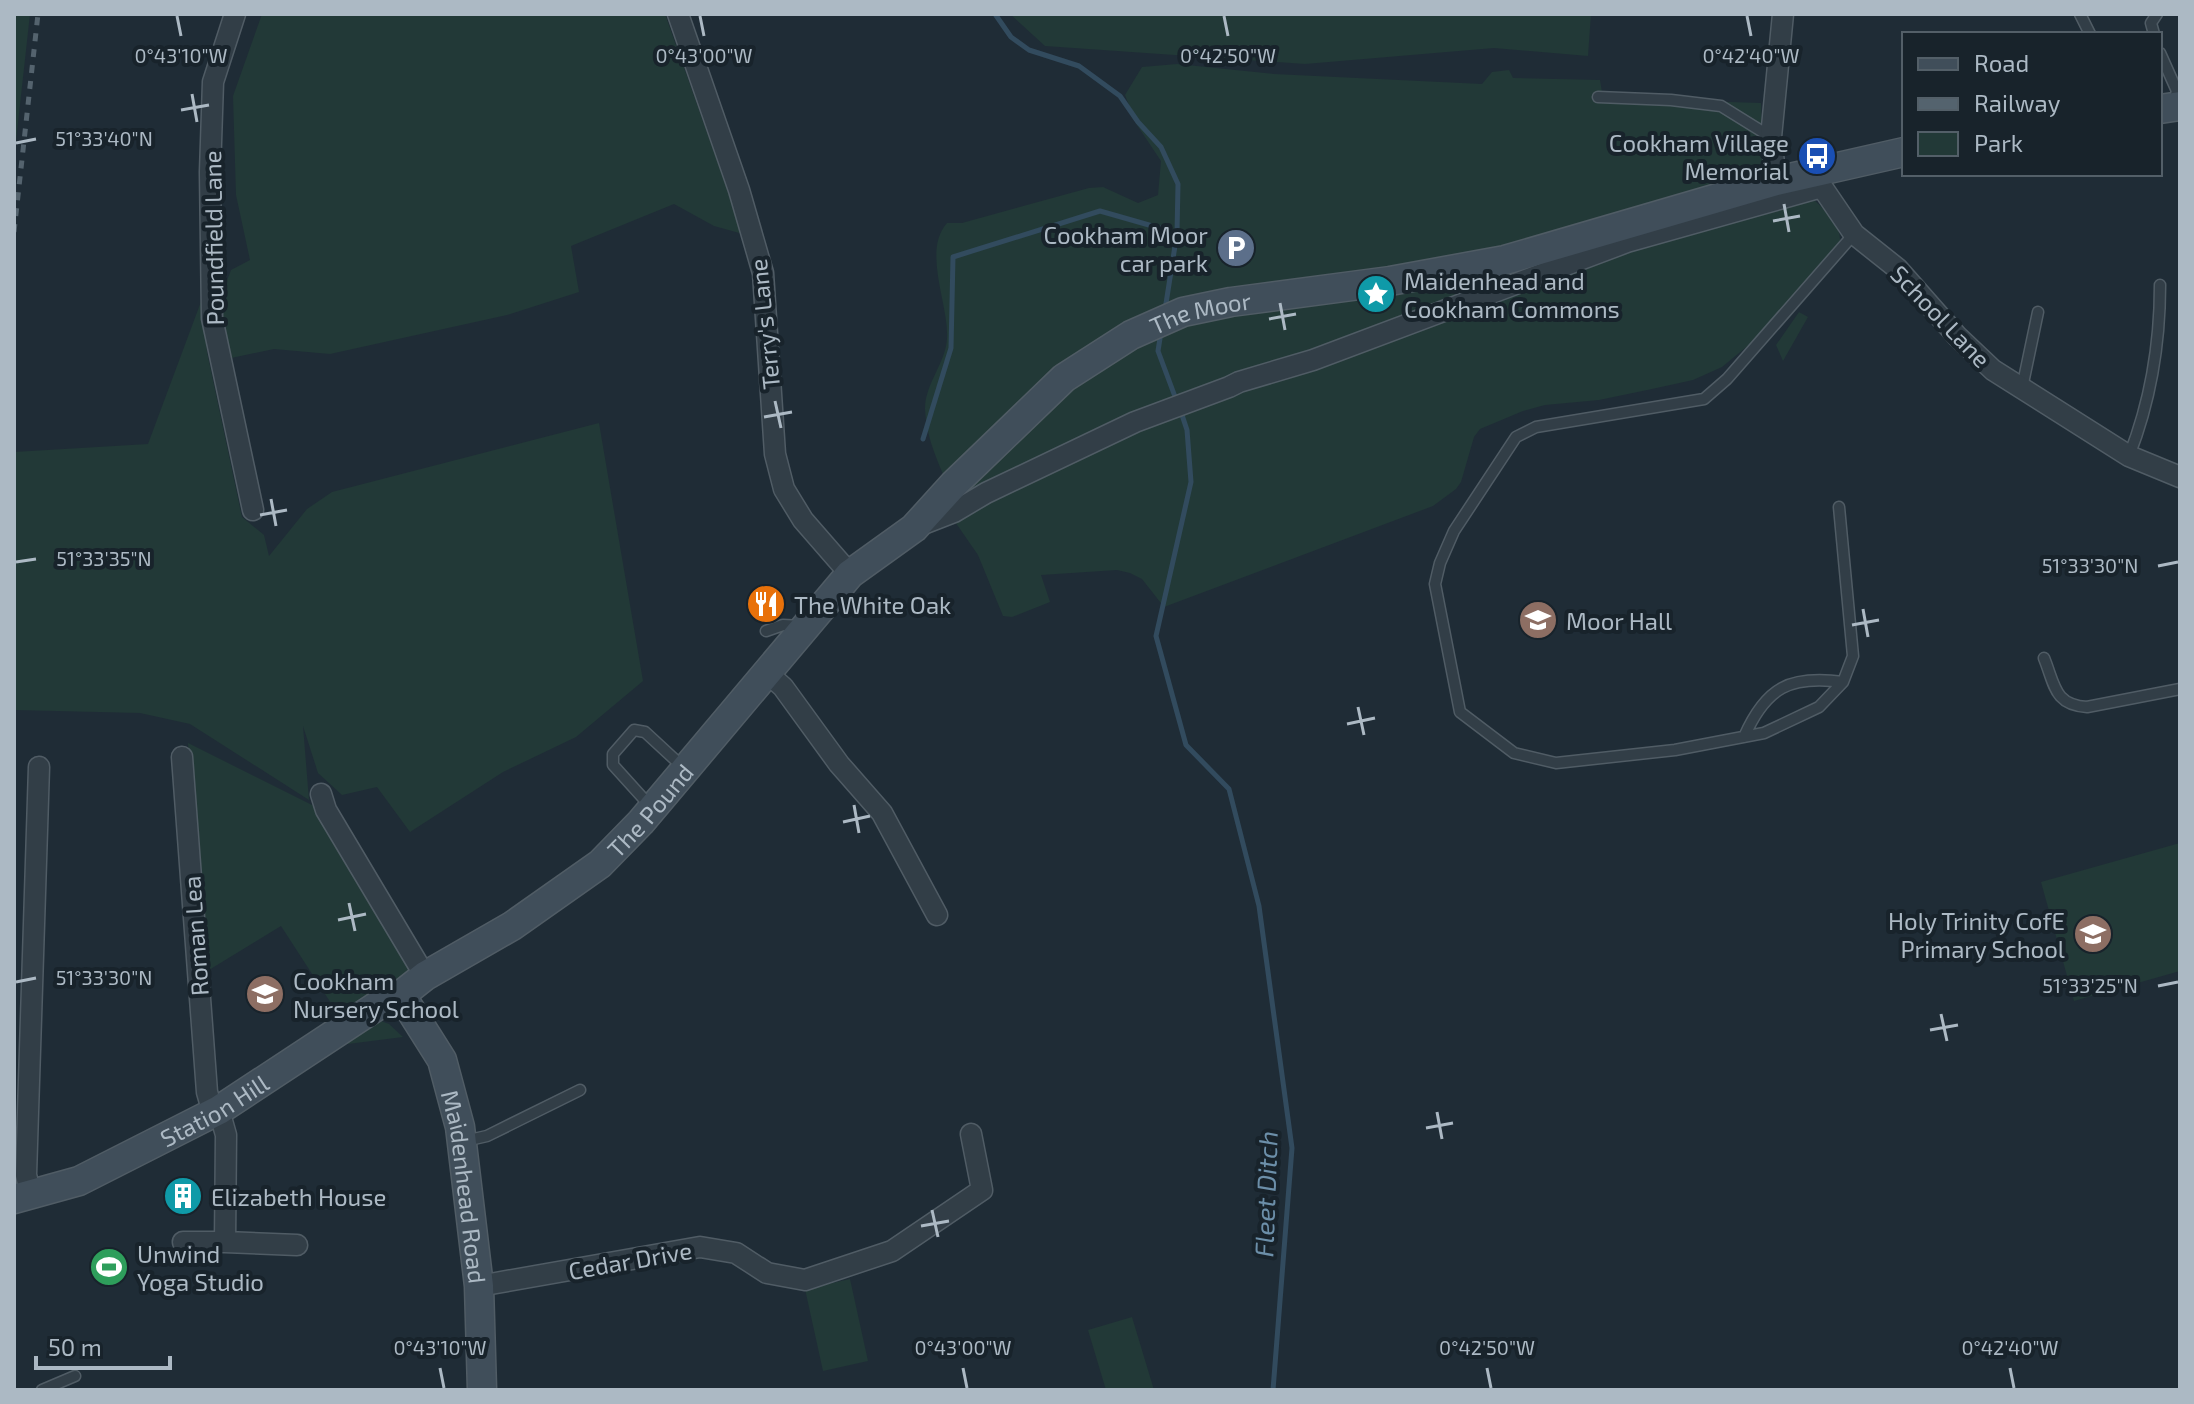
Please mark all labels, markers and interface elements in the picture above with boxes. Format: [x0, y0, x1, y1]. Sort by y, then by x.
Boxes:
legend [1902, 32, 2162, 176]
text: 0°43'10"W [135, 43, 228, 67]
text: 0°43'00"W [655, 43, 753, 67]
text: 0°42'50"W [1180, 43, 1276, 67]
text: 0°42'40"W [1702, 43, 1800, 67]
text: Road [1974, 48, 2029, 77]
text: Railway [1974, 88, 2061, 117]
text: 51°33'40"N [55, 126, 153, 150]
place label: Cookham Village Memorial [1609, 128, 1789, 185]
text: Park [1974, 128, 2023, 157]
bus stop icon: Cookham Village Memorial [1796, 135, 1838, 177]
street label: Poundfield Lane [197, 150, 229, 326]
place label: Cookham Moor car park [1043, 220, 1208, 277]
parking icon: Cookham Moor car park [1215, 227, 1257, 269]
street label: Terry's Lane [743, 257, 785, 391]
street label: School Lane [1885, 259, 1997, 373]
place label: Maidenhead and Cookham Commons [1404, 266, 1620, 323]
place icon: Maidenhead and Cookham Commons [1355, 273, 1397, 315]
street label: The Moor [1145, 285, 1253, 340]
text: 51°33'35"N [56, 546, 152, 570]
text: 51°33'30"N [2042, 553, 2138, 577]
restaurant icon: The White Oak [745, 583, 787, 625]
place label: The White Oak [794, 590, 951, 619]
school or university icon: Moor Hall [1517, 599, 1559, 641]
place label: Moor Hall [1566, 606, 1672, 635]
street label: The Pound [601, 757, 699, 863]
street label: Roman Lea [176, 875, 214, 997]
place label: Holy Trinity CofE Primary School [1888, 906, 2065, 963]
school or university icon: Holy Trinity CofE Primary School [2072, 913, 2114, 955]
text: 51°33'30"N [56, 965, 152, 989]
place label: Cookham Nursery School [293, 966, 459, 1023]
school or university icon: Cookham Nursery School [244, 973, 286, 1015]
text: 51°33'25"N [2042, 973, 2138, 997]
street label: Station Hill [155, 1067, 273, 1152]
street label: Maidenhead Road [436, 1087, 493, 1285]
water label: Fleet Ditch [1247, 1130, 1283, 1258]
building icon: Elizabeth House [162, 1175, 204, 1217]
place label: Elizabeth House [211, 1182, 386, 1211]
street label: Cedar Drive [566, 1235, 694, 1285]
place label: Unwind Yoga Studio [137, 1239, 264, 1296]
sports icon: Unwind Yoga Studio [88, 1246, 130, 1288]
scale bar [36, 1320, 170, 1370]
text: 50 m [48, 1332, 102, 1361]
text: 0°43'10"W [394, 1335, 487, 1359]
text: 0°43'00"W [914, 1335, 1012, 1359]
text: 0°42'50"W [1439, 1335, 1535, 1359]
text: 0°42'40"W [1961, 1335, 2059, 1359]

